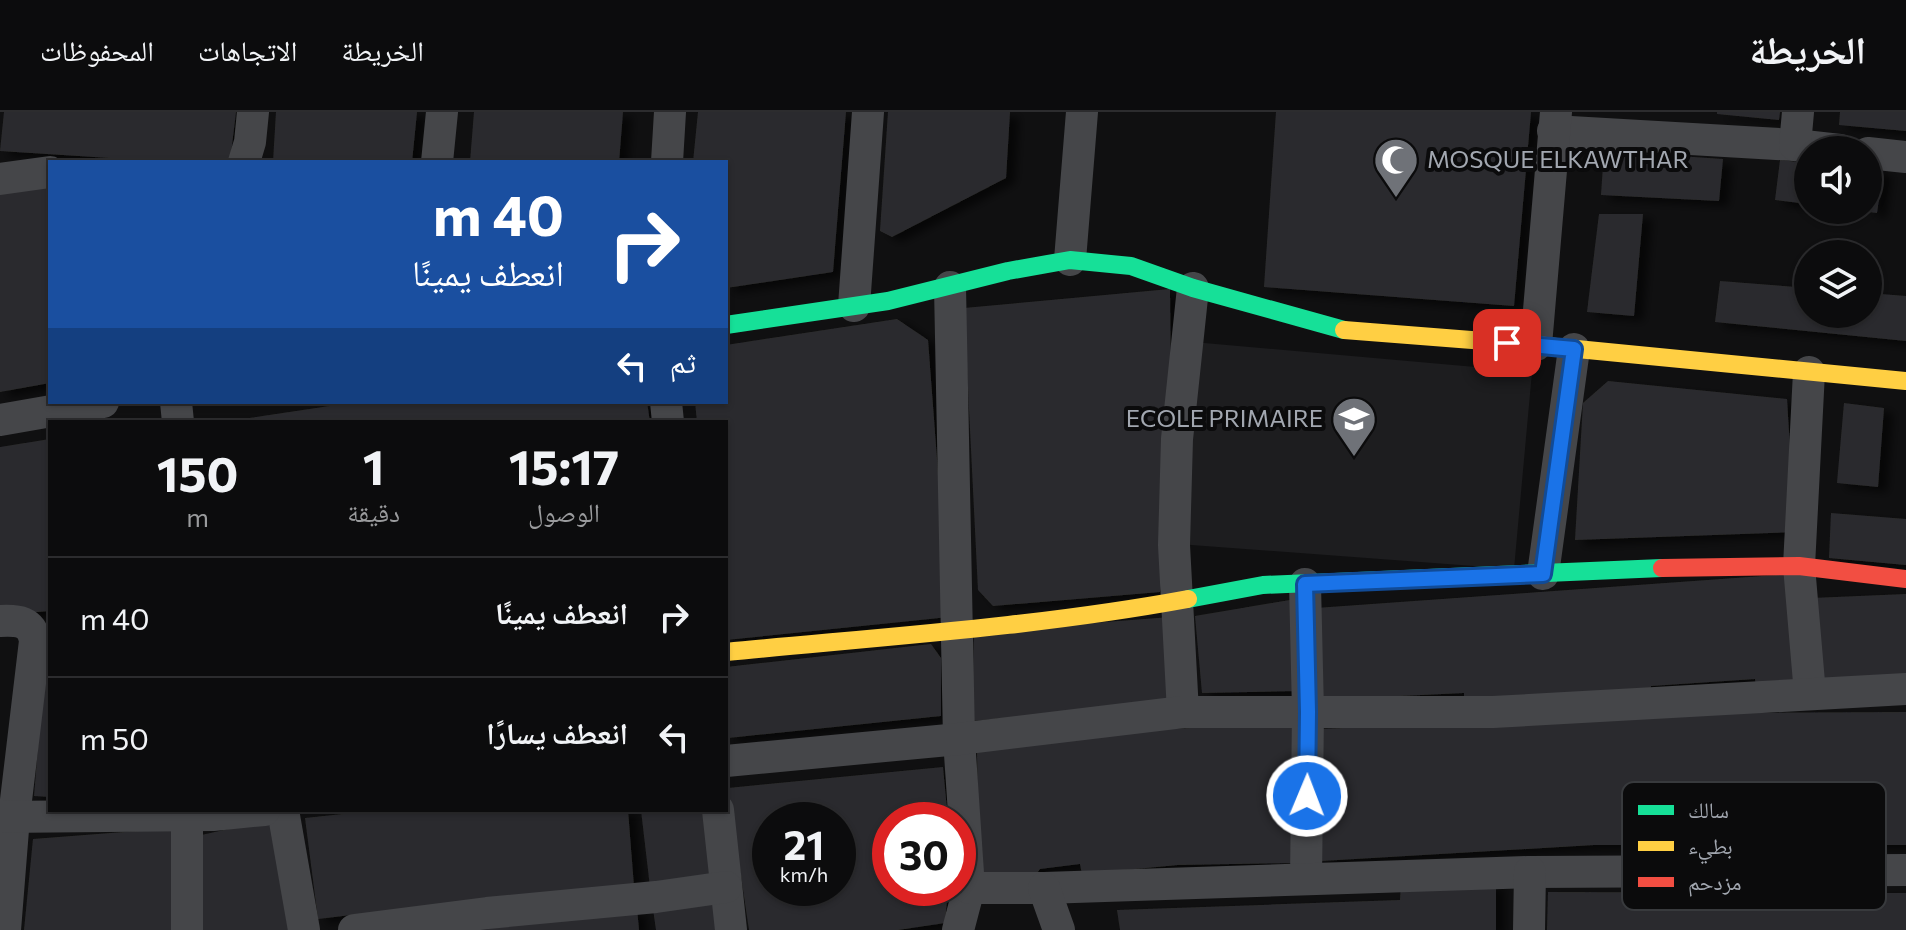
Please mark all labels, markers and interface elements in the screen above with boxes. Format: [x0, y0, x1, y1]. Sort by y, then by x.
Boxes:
text: الخريطة [1749, 25, 1866, 72]
text: المحفوظات [40, 33, 154, 67]
text: الاتجاهات [198, 33, 297, 67]
text: الخريطة [341, 33, 424, 67]
mosque icon: MOSQUE ELKAWTHAR [1372, 136, 1420, 199]
map controls [1794, 136, 1882, 328]
button: sound [1794, 136, 1882, 224]
place label: MOSQUE ELKAWTHAR [1427, 144, 1689, 173]
text: 40 m [433, 179, 564, 248]
icon: right [592, 192, 696, 296]
button: layers [1794, 240, 1882, 328]
text: انعطف يمينًا [412, 249, 564, 293]
pin [1473, 309, 1541, 377]
icon: arrive [1485, 321, 1529, 365]
text: ثم [670, 342, 696, 379]
icon: left [610, 344, 654, 388]
school or university icon: ECOLE PRIMAIRE [1330, 395, 1378, 458]
place label: ECOLE PRIMAIRE [1126, 403, 1323, 432]
text: 1 [363, 436, 384, 495]
text: 15:17 [509, 436, 619, 495]
text: 150 [157, 443, 238, 502]
text: دقيقة [347, 496, 400, 527]
text: الوصول [528, 496, 600, 527]
text: m [186, 501, 209, 532]
text: انعطف يمينًا [495, 593, 628, 630]
icon: right [652, 595, 696, 639]
text: 40 m [80, 599, 150, 636]
text: انعطف يسارًا [486, 713, 628, 750]
icon: left [652, 715, 696, 759]
text: 50 m [80, 719, 149, 756]
position arrow [1265, 754, 1349, 838]
legend [1622, 782, 1886, 910]
text: سالك [1688, 796, 1729, 823]
speed limit sign: 30 [872, 802, 976, 906]
text: 21 [784, 819, 824, 868]
text: بطيء [1688, 832, 1733, 864]
text: km/h [780, 862, 828, 886]
text: مزدحم [1688, 868, 1742, 897]

